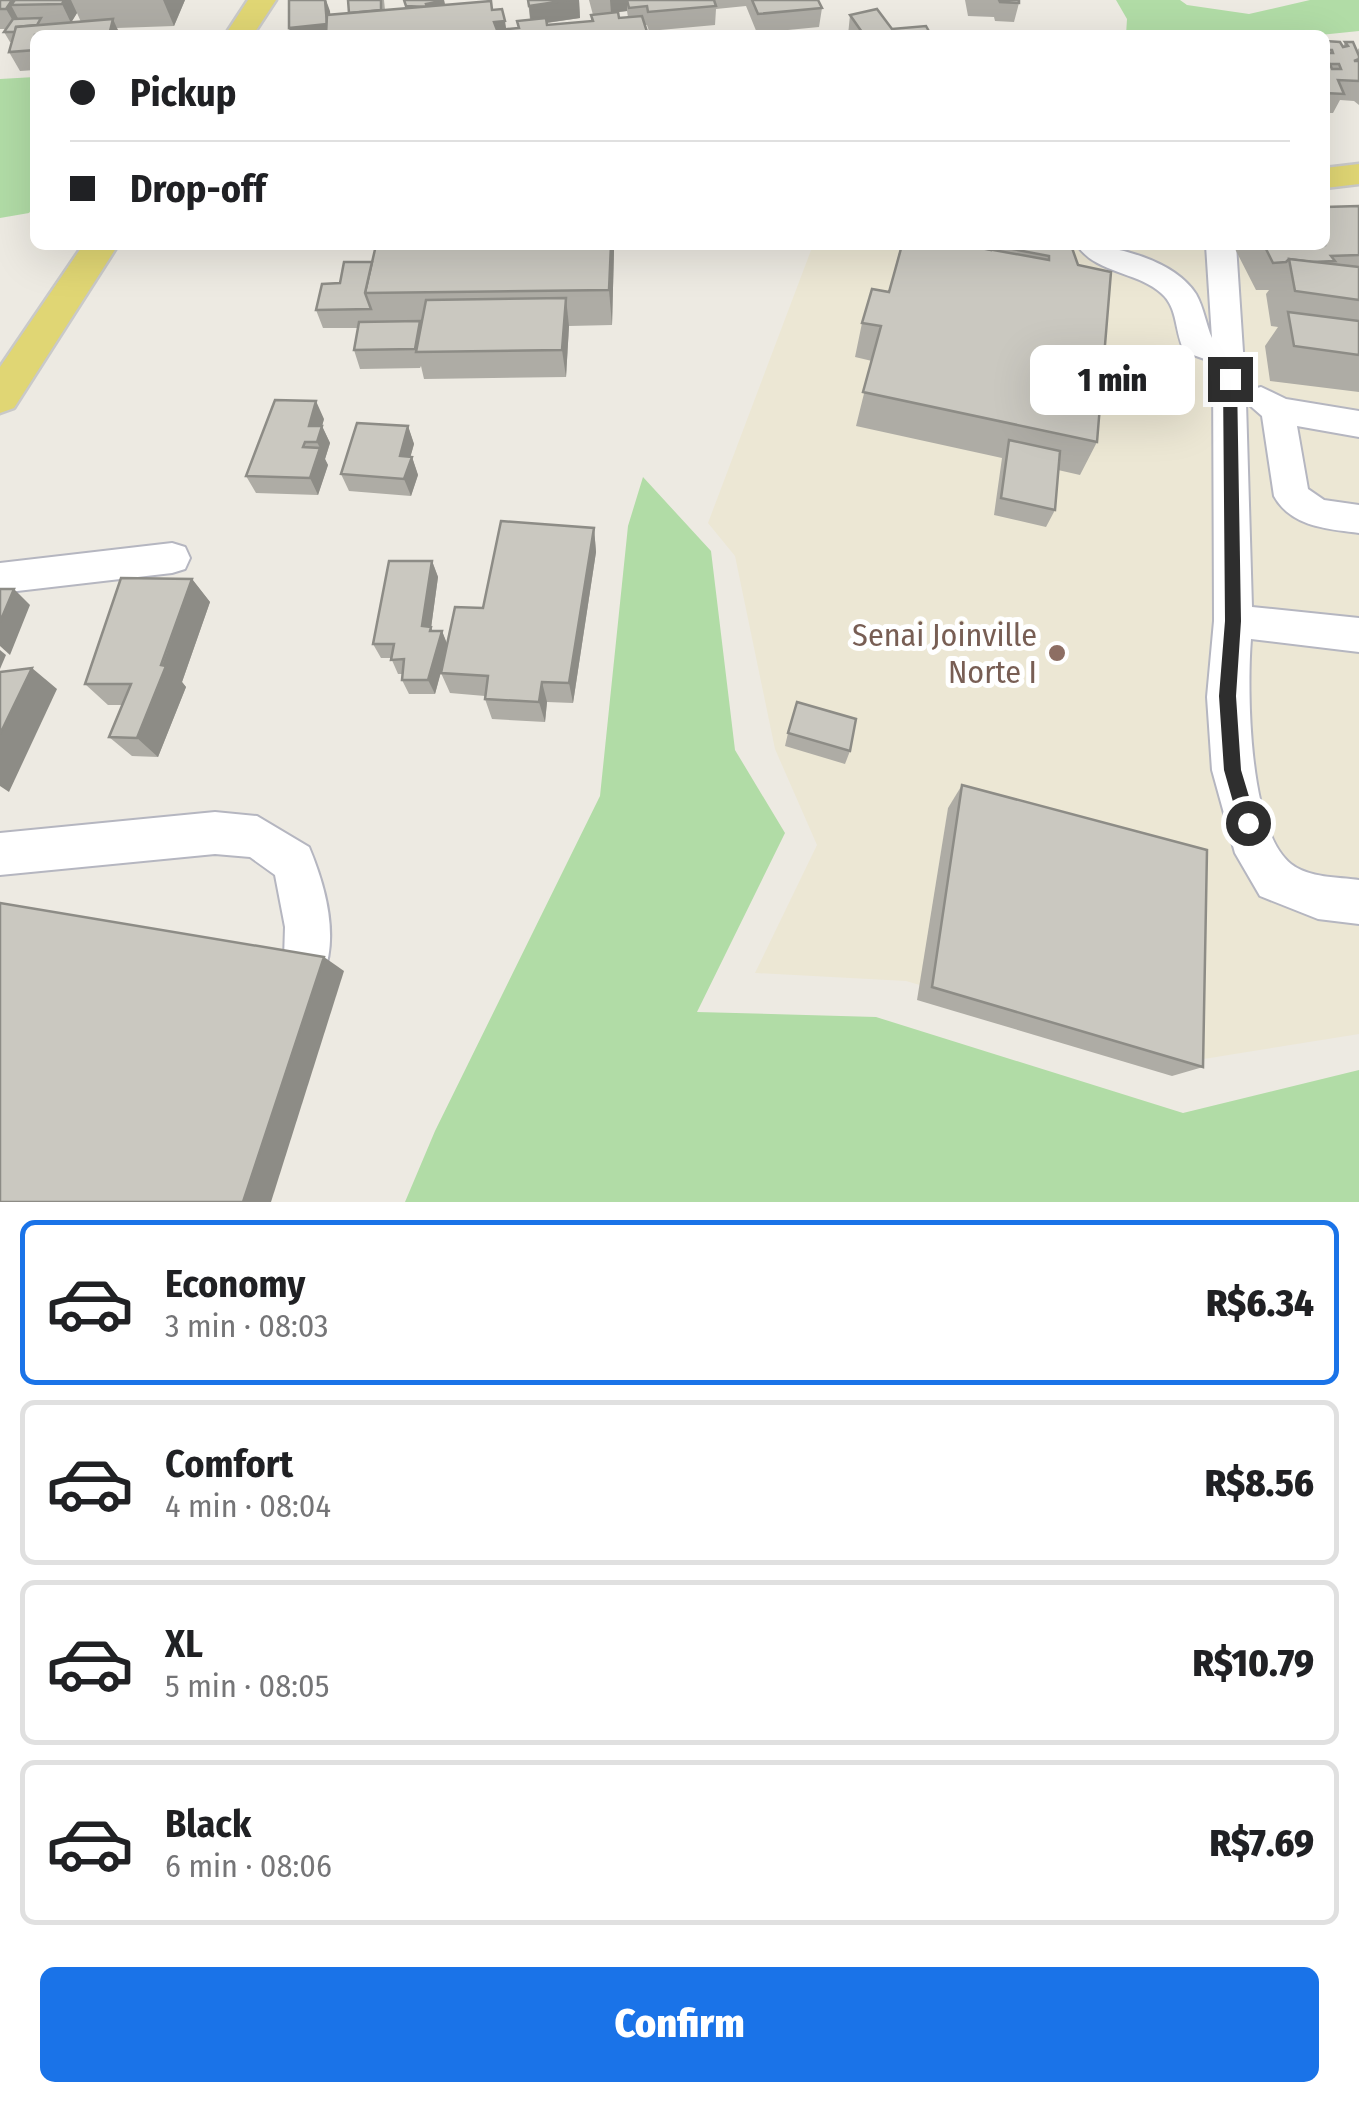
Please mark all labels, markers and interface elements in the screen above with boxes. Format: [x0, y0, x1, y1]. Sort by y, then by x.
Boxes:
text: Pickup [130, 70, 236, 116]
text: Drop-off [130, 166, 266, 212]
callout: 1 min [1030, 344, 1195, 414]
route end [1208, 357, 1253, 402]
text: 1 min [1078, 361, 1147, 399]
place label: Senai Joinville Norte I [852, 616, 1037, 691]
marker: Senai Joinville Norte I [1046, 642, 1068, 664]
route start [1226, 801, 1271, 846]
icon: car [45, 1258, 135, 1348]
text: Economy [165, 1261, 305, 1307]
text: R$6.34 [1206, 1280, 1314, 1326]
text: 3 min · 08:03 [165, 1307, 329, 1345]
icon: car [45, 1438, 135, 1528]
text: Comfort [165, 1441, 293, 1487]
text: R$8.56 [1205, 1460, 1314, 1506]
text: 4 min · 08:04 [165, 1487, 331, 1525]
icon: car [45, 1618, 135, 1708]
text: XL [165, 1621, 203, 1667]
text: R$10.79 [1193, 1640, 1314, 1686]
text: 5 min · 08:05 [165, 1667, 329, 1705]
icon: car [45, 1798, 135, 1888]
text: Black [165, 1801, 251, 1847]
text: R$7.69 [1210, 1820, 1314, 1866]
text: 6 min · 08:06 [165, 1847, 332, 1885]
button: Confirm [40, 1967, 1319, 2082]

